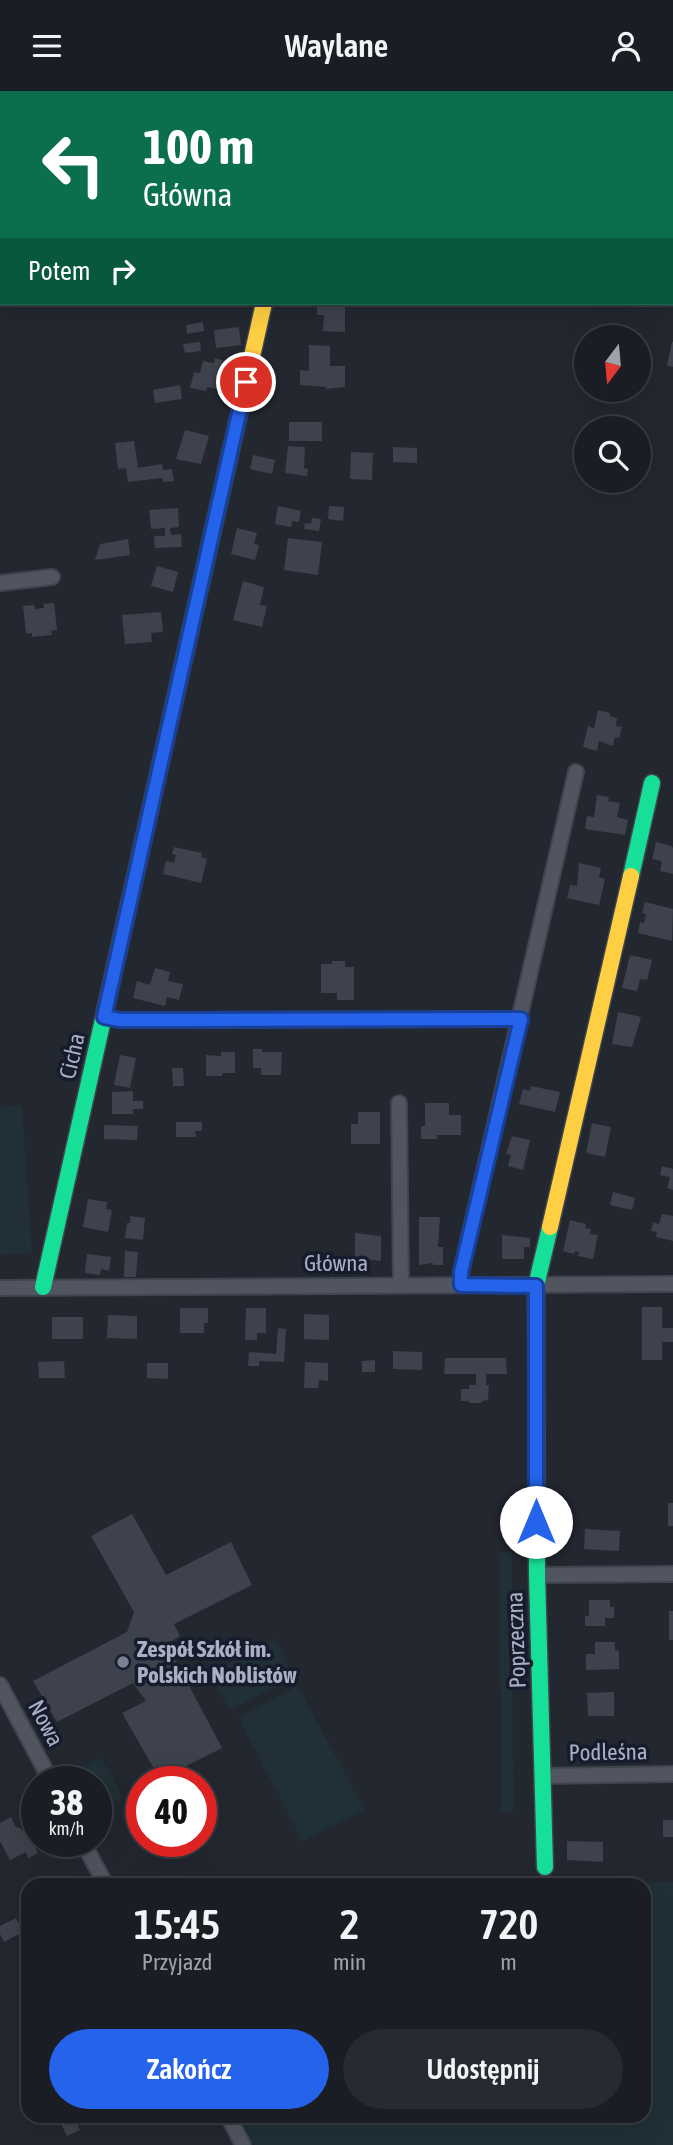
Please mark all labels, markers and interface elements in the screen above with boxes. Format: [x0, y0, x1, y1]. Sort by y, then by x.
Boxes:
icon: menu [28, 27, 66, 65]
text: Waylane [285, 27, 388, 64]
icon: person [607, 27, 645, 65]
text: 100 m [143, 118, 254, 174]
icon: left [28, 119, 119, 210]
text: Główna [143, 176, 232, 213]
icon: right [104, 252, 142, 290]
text: Potem [28, 256, 90, 286]
north arrow [574, 325, 651, 403]
map controls [574, 325, 651, 493]
pin [216, 352, 276, 412]
icon: arrive [227, 363, 265, 401]
button: search [574, 416, 651, 493]
street label: Cicha [54, 1031, 90, 1081]
street label: Główna [304, 1250, 368, 1276]
position arrow [499, 1485, 573, 1559]
street label: Poprzeczna [501, 1591, 531, 1689]
place label: Zespół Szkół im. Polskich Noblistów [137, 1636, 297, 1688]
marker: Zespół Szkół im. Polskich Noblistów [115, 1654, 131, 1670]
street label: Nowa [23, 1696, 69, 1750]
street label: Podleśna [568, 1738, 648, 1766]
speed limit sign: 40 [126, 1766, 217, 1857]
text: 38 [50, 1782, 83, 1822]
text: km/h [49, 1818, 84, 1839]
text: 15:45 [134, 1900, 220, 1948]
text: 2 [340, 1900, 359, 1948]
text: 720 [479, 1900, 538, 1948]
text: Przyjazd [142, 1949, 212, 1975]
text: min [333, 1949, 366, 1975]
text: m [500, 1949, 517, 1975]
button: Zakończ [49, 2029, 329, 2109]
button: Udostępnij [343, 2029, 623, 2109]

